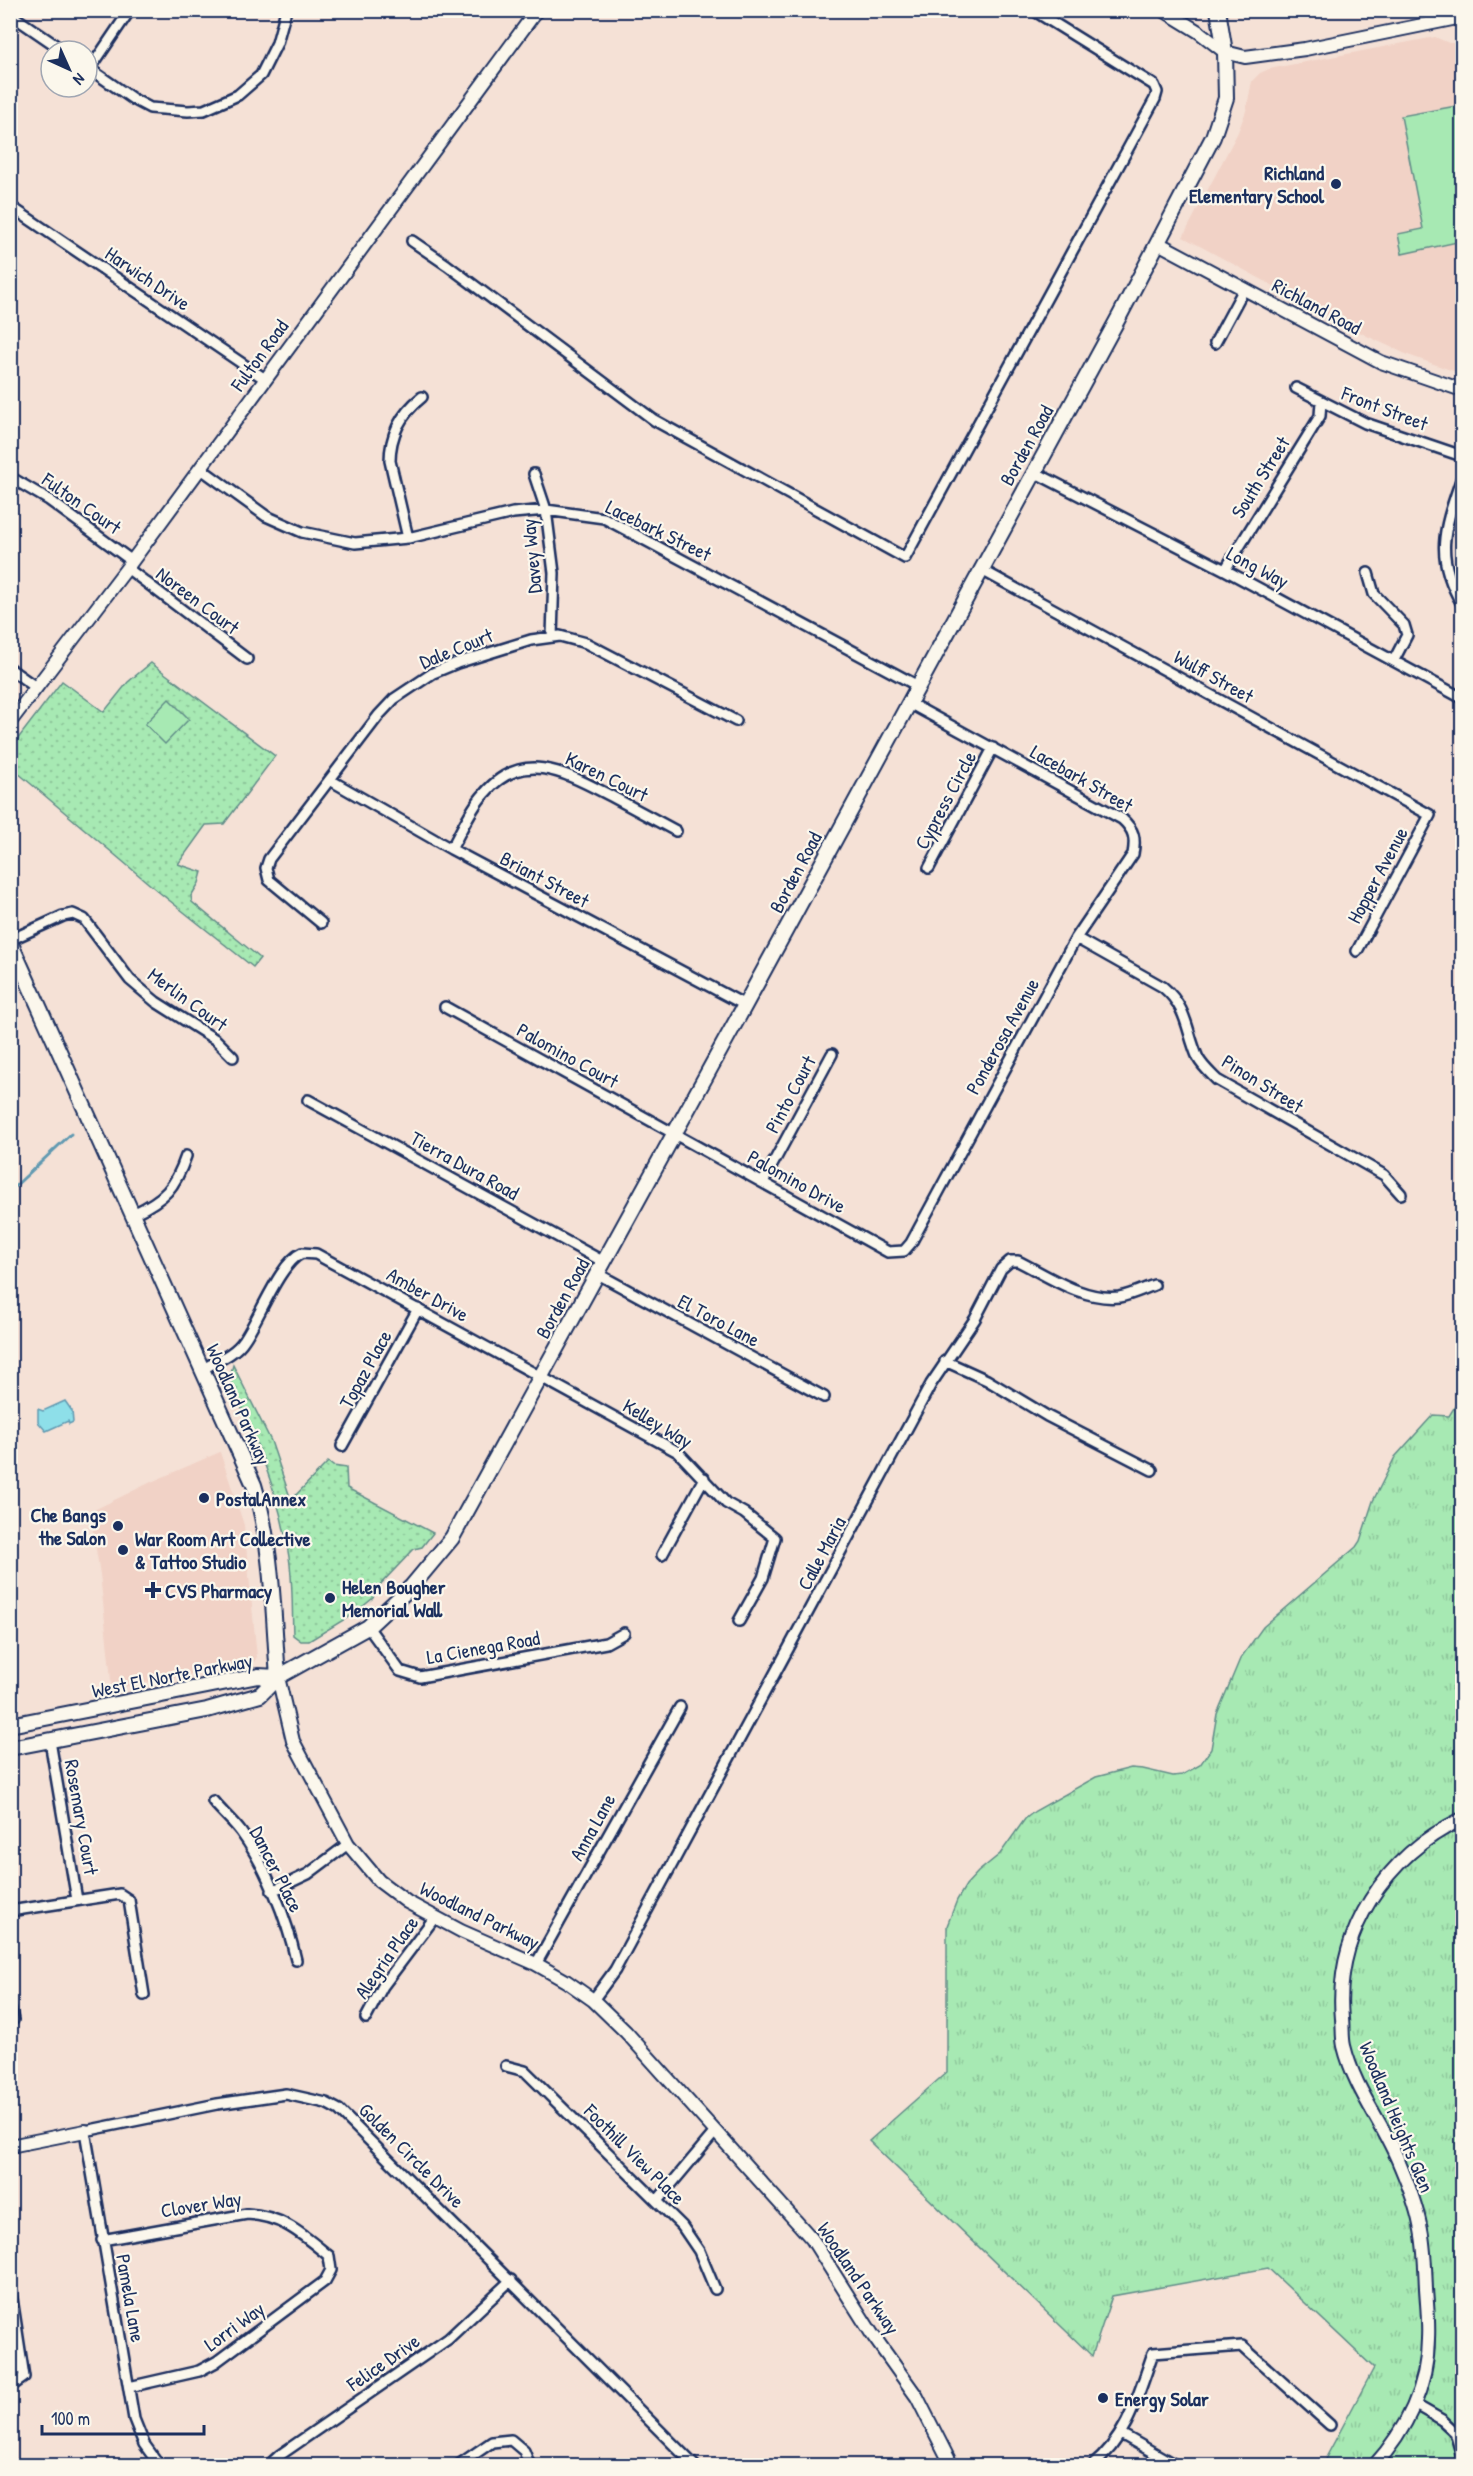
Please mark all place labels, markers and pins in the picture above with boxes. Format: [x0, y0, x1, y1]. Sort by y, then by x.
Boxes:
place label: Richland Elementary School [1189, 159, 1325, 210]
marker: Richland Elementary School [1329, 177, 1343, 191]
place label: PostalAnnex [216, 1485, 306, 1512]
marker: PostalAnnex [197, 1491, 211, 1505]
place label: Che Bangs the Salon [30, 1501, 106, 1551]
marker: Che Bangs the Salon [111, 1519, 125, 1533]
place label: War Room Art Collective & Tattoo Studio [135, 1525, 311, 1575]
marker: War Room Art Collective & Tattoo Studio [116, 1543, 130, 1557]
place label: Helen Bougher Memorial Wall [342, 1573, 446, 1623]
place label: CVS Pharmacy [165, 1577, 273, 1605]
marker: CVS Pharmacy [146, 1583, 160, 1597]
marker: Helen Bougher Memorial Wall [323, 1591, 337, 1605]
place label: Energy Solar [1115, 2385, 1209, 2413]
marker: Energy Solar [1096, 2391, 1110, 2405]

